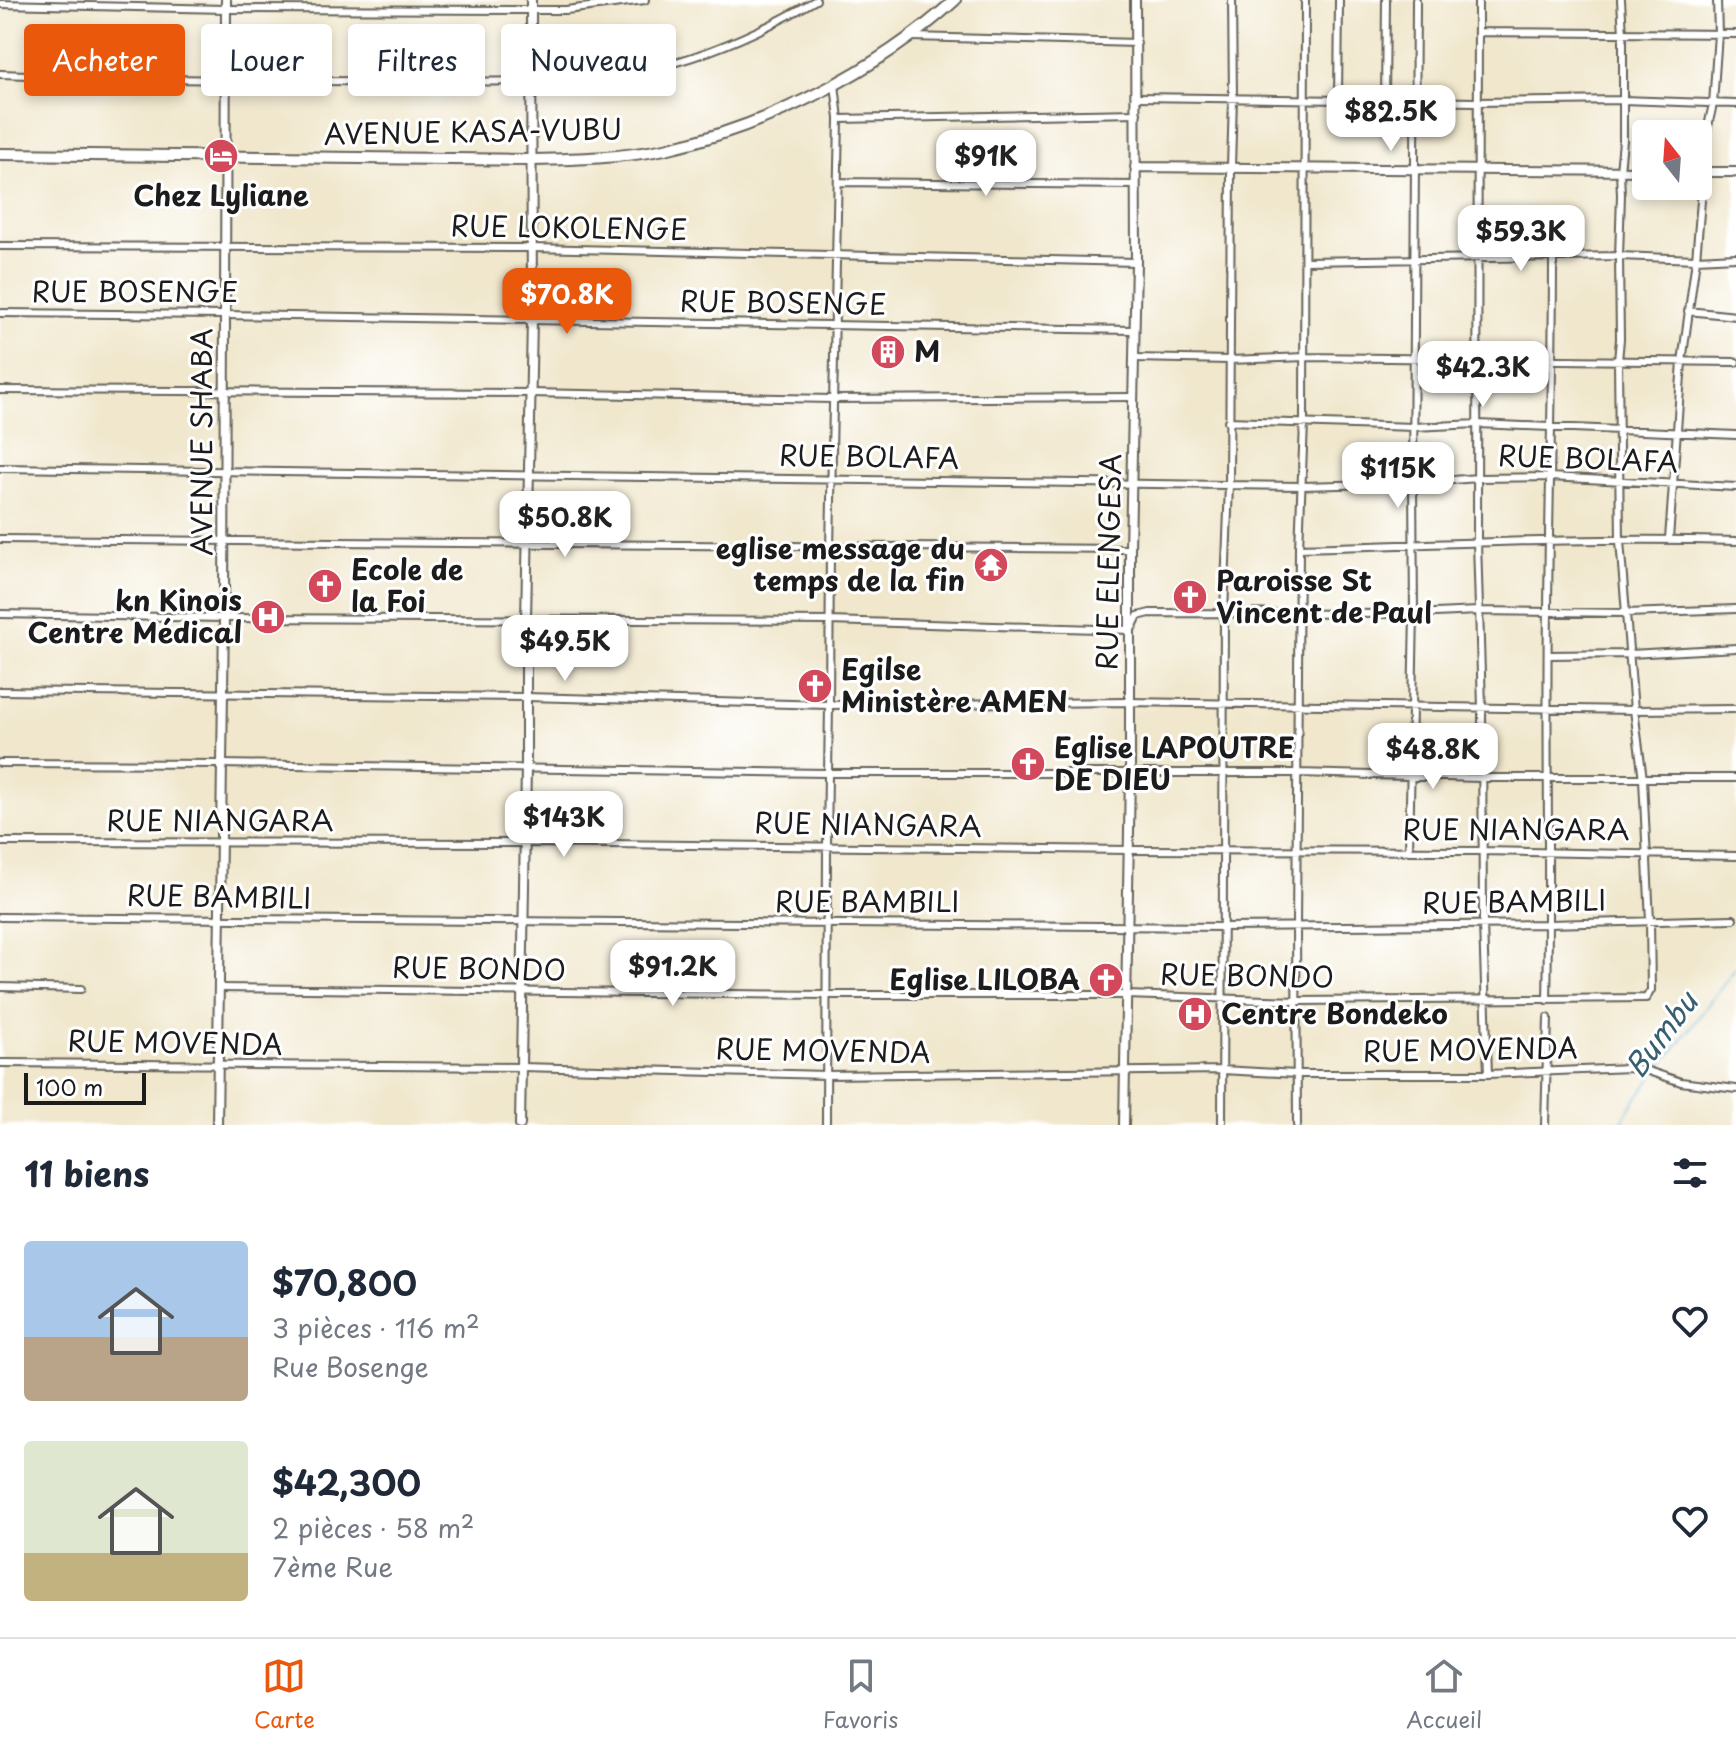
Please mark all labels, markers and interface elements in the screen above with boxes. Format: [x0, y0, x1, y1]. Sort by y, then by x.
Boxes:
chip: Acheter [24, 24, 185, 96]
chip: Louer [201, 24, 332, 96]
chip: Filtres [348, 24, 485, 96]
chip: Nouveau [501, 24, 676, 96]
pin: $82.5K [1326, 85, 1456, 153]
text: $82.5K [1345, 91, 1437, 130]
street label: AVENUE KASA-VUBU [323, 106, 623, 155]
north arrow [1632, 120, 1712, 200]
map controls [1632, 120, 1712, 200]
pin: $91K [939, 130, 1033, 198]
text: $91K [954, 136, 1018, 175]
hotel icon: Chez Lyliane [202, 137, 240, 175]
place label: Chez Lyliane [133, 173, 309, 216]
street label: RUE LOKOLENGE [450, 203, 688, 250]
pin: $59.3K [1456, 205, 1586, 273]
text: $59.3K [1476, 211, 1566, 250]
pin: $70.8K [502, 268, 632, 336]
street label: RUE BOSENGE [32, 269, 238, 312]
text: $70.8K [520, 274, 614, 313]
street label: RUE BOSENGE [679, 278, 887, 325]
street label: AVENUE SHABA [179, 328, 222, 556]
place label: M [914, 329, 940, 372]
building icon: M [869, 333, 907, 371]
pin: $42.3K [1418, 341, 1548, 409]
text: $42.3K [1436, 347, 1530, 386]
street label: RUE BOLAFA [779, 432, 960, 479]
street label: RUE BOLAFA [1497, 433, 1679, 482]
pin: $115K [1342, 442, 1454, 510]
text: $115K [1360, 448, 1436, 487]
street label: RUE ELENGESA [1084, 453, 1131, 671]
pin: $50.8K [500, 491, 630, 559]
text: $50.8K [517, 497, 613, 536]
place label: eglise message du temps de la fin [716, 526, 965, 601]
temple icon: eglise message du temps de la fin [972, 546, 1010, 584]
place label: Ecole de la Foi [351, 547, 463, 622]
place label: Paroisse St Vincent de Paul [1216, 558, 1432, 633]
church icon: Ecole de la Foi [306, 567, 344, 605]
place label: kn Kinois Centre Médical [28, 578, 242, 653]
church icon: Paroisse St Vincent de Paul [1171, 578, 1209, 616]
hospital icon: kn Kinois Centre Médical [249, 598, 287, 636]
pin: $49.5K [500, 615, 630, 683]
text: $49.5K [519, 621, 611, 660]
place label: Egilse Ministère AMEN [841, 647, 1068, 722]
church icon: Egilse Ministère AMEN [796, 667, 834, 705]
pin: $48.8K [1368, 723, 1498, 791]
place label: Eglise LAPOUTRE DE DIEU [1054, 725, 1295, 800]
text: $48.8K [1386, 729, 1480, 768]
church icon: Eglise LAPOUTRE DE DIEU [1009, 745, 1047, 783]
pin: $143K [508, 791, 620, 859]
text: $143K [523, 797, 605, 836]
street label: RUE NIANGARA [106, 798, 334, 841]
street label: RUE NIANGARA [754, 800, 982, 847]
street label: RUE NIANGARA [1402, 807, 1630, 850]
street label: RUE BAMBILI [126, 872, 312, 919]
street label: RUE BAMBILI [1421, 877, 1607, 924]
street label: RUE BAMBILI [775, 879, 959, 922]
pin: $91.2K [608, 940, 738, 1008]
street label: RUE BONDO [392, 944, 566, 991]
text: $91.2K [628, 946, 718, 985]
street label: RUE BONDO [1160, 951, 1334, 998]
place label: Eglise LILOBA [890, 957, 1080, 1000]
church icon: Eglise LILOBA [1087, 961, 1125, 999]
water label: Bumbu [1613, 979, 1709, 1086]
place label: Centre Bondeko [1221, 991, 1448, 1034]
hospital icon: Centre Bondeko [1176, 995, 1214, 1033]
street label: RUE MOVENDA [67, 1018, 283, 1065]
street label: RUE MOVENDA [1362, 1025, 1578, 1072]
street label: RUE MOVENDA [715, 1026, 931, 1073]
scale bar [24, 1069, 146, 1105]
text: 100 m [36, 1070, 103, 1103]
text: 11 biens [24, 1147, 149, 1199]
icon: filters [1668, 1151, 1712, 1195]
text: $70,800 [272, 1256, 417, 1308]
icon: home [88, 1273, 184, 1369]
icon: heart [1668, 1299, 1712, 1343]
text: 3 pièces · 116 m² [272, 1308, 480, 1347]
text: Rue Bosenge [272, 1347, 429, 1386]
text: $42,300 [272, 1456, 421, 1508]
icon: home [88, 1473, 184, 1569]
icon: heart [1668, 1499, 1712, 1543]
text: 2 pièces · 58 m² [272, 1508, 474, 1547]
text: 7ème Rue [272, 1547, 393, 1586]
tab: Carte [254, 1654, 315, 1735]
tab: Favoris [823, 1654, 898, 1735]
tab: Accueil [1406, 1654, 1482, 1735]

